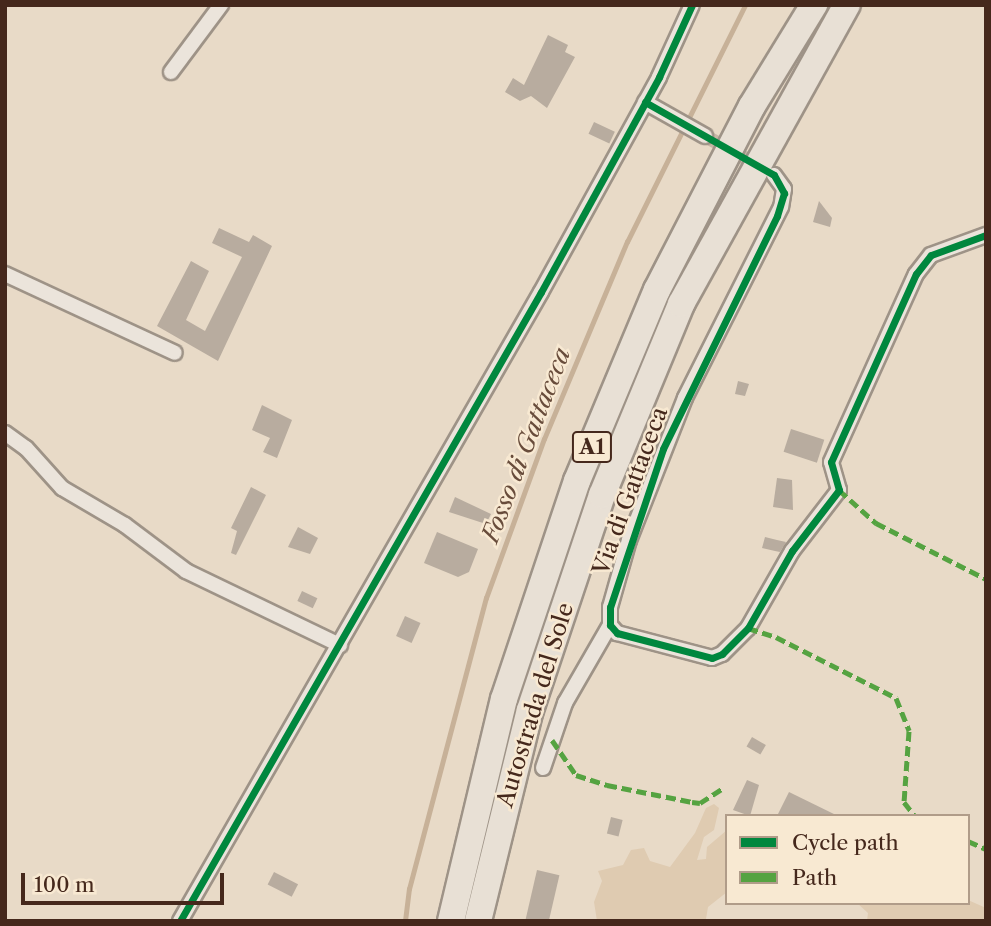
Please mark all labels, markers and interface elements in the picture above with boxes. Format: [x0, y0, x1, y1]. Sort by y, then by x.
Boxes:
water label: Fosso di Gattaceca [476, 343, 576, 547]
street label: Via di Gattaceca [587, 403, 673, 579]
road number: A1 [571, 430, 613, 464]
street label: Autostrada del Sole [491, 599, 579, 811]
legend [725, 814, 970, 905]
text: Cycle path [792, 830, 899, 855]
scale bar [24, 860, 228, 904]
text: Path [792, 865, 837, 890]
text: 100 m [34, 872, 95, 897]

